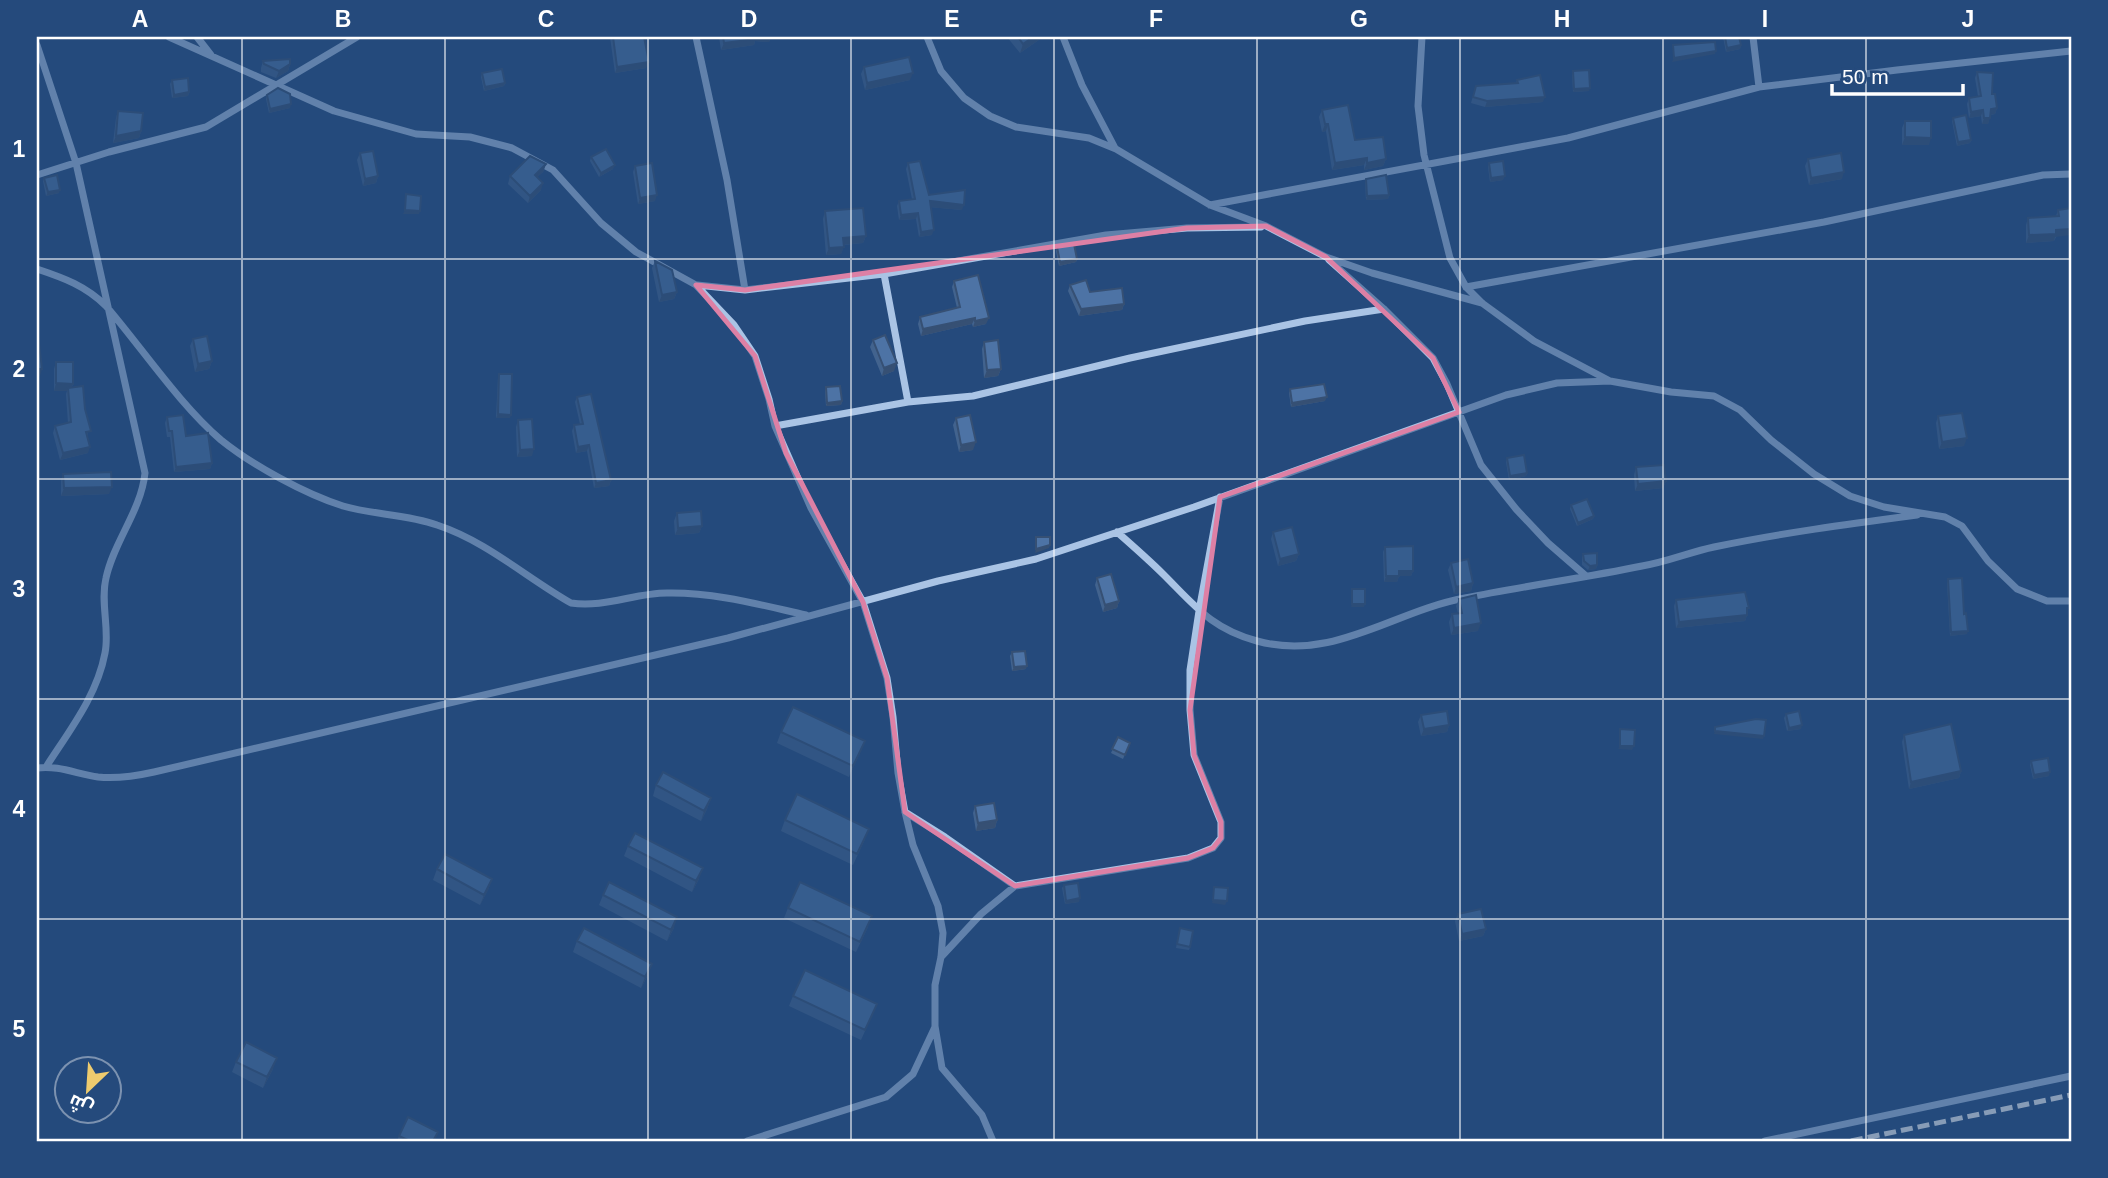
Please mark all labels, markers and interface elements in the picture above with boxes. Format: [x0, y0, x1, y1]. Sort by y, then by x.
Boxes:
text: A [132, 6, 148, 32]
text: B [335, 6, 351, 32]
text: C [538, 6, 554, 32]
text: D [741, 6, 757, 32]
text: E [944, 6, 960, 32]
text: F [1149, 6, 1163, 32]
text: G [1350, 6, 1368, 32]
text: H [1554, 6, 1570, 32]
text: I [1762, 6, 1768, 32]
text: J [1962, 6, 1974, 32]
scale bar [1832, 52, 1963, 96]
text: 50 m [1842, 65, 1889, 88]
text: 1 [13, 136, 26, 162]
text: 2 [13, 356, 25, 382]
text: 3 [13, 576, 25, 602]
text: 4 [13, 796, 26, 822]
text: 5 [13, 1016, 26, 1042]
north arrow [52, 1056, 122, 1126]
text: ش [66, 1089, 97, 1120]

